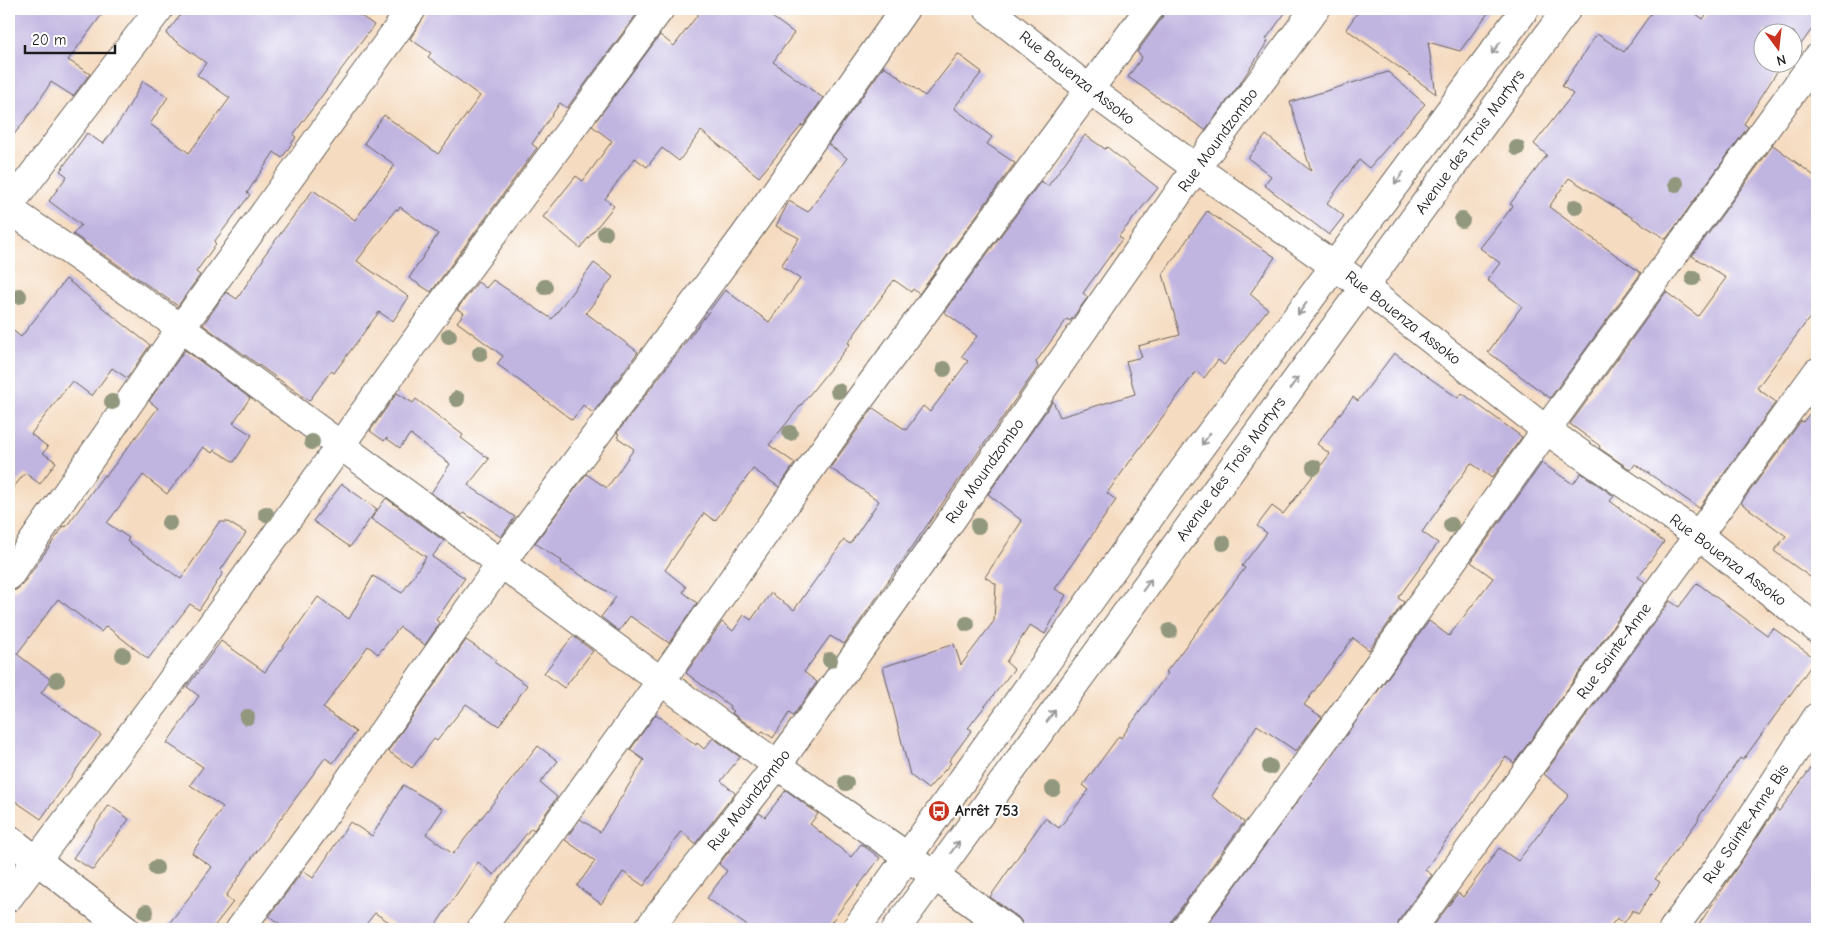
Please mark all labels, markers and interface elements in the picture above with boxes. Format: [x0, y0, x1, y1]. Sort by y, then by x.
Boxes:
scale bar [25, 22, 115, 54]
north arrow [1754, 22, 1804, 72]
street label: Rue Bouenza Assoko [1016, 27, 1138, 129]
text: 20 m [32, 31, 66, 49]
one-way arrow [1491, 41, 1501, 55]
text: N [1775, 51, 1788, 69]
street label: Avenue des Trois Martyrs [1412, 66, 1529, 218]
street label: Rue Moundzombo [1174, 85, 1262, 195]
one-way arrow [1394, 171, 1404, 185]
street label: Rue Bouenza Assoko [1342, 267, 1464, 369]
one-way arrow [1297, 302, 1308, 315]
one-way arrow [1289, 376, 1299, 390]
street label: Avenue des Trois Martyrs [1173, 393, 1290, 545]
street label: Rue Moundzombo [942, 415, 1028, 527]
one-way arrow [1201, 432, 1211, 446]
street label: Rue Bouenza Assoko [1666, 510, 1790, 610]
one-way arrow [1141, 578, 1152, 592]
street label: Rue Sainte-Anne [1573, 599, 1655, 703]
one-way arrow [1046, 709, 1056, 723]
street label: Rue Moundzombo [704, 746, 794, 854]
street label: Rue Sainte-Anne Bis [1699, 761, 1793, 887]
bus stop icon: Arrêt 753 [927, 799, 951, 823]
place label: Arrêt 753 [955, 802, 1019, 820]
one-way arrow [950, 840, 960, 854]

